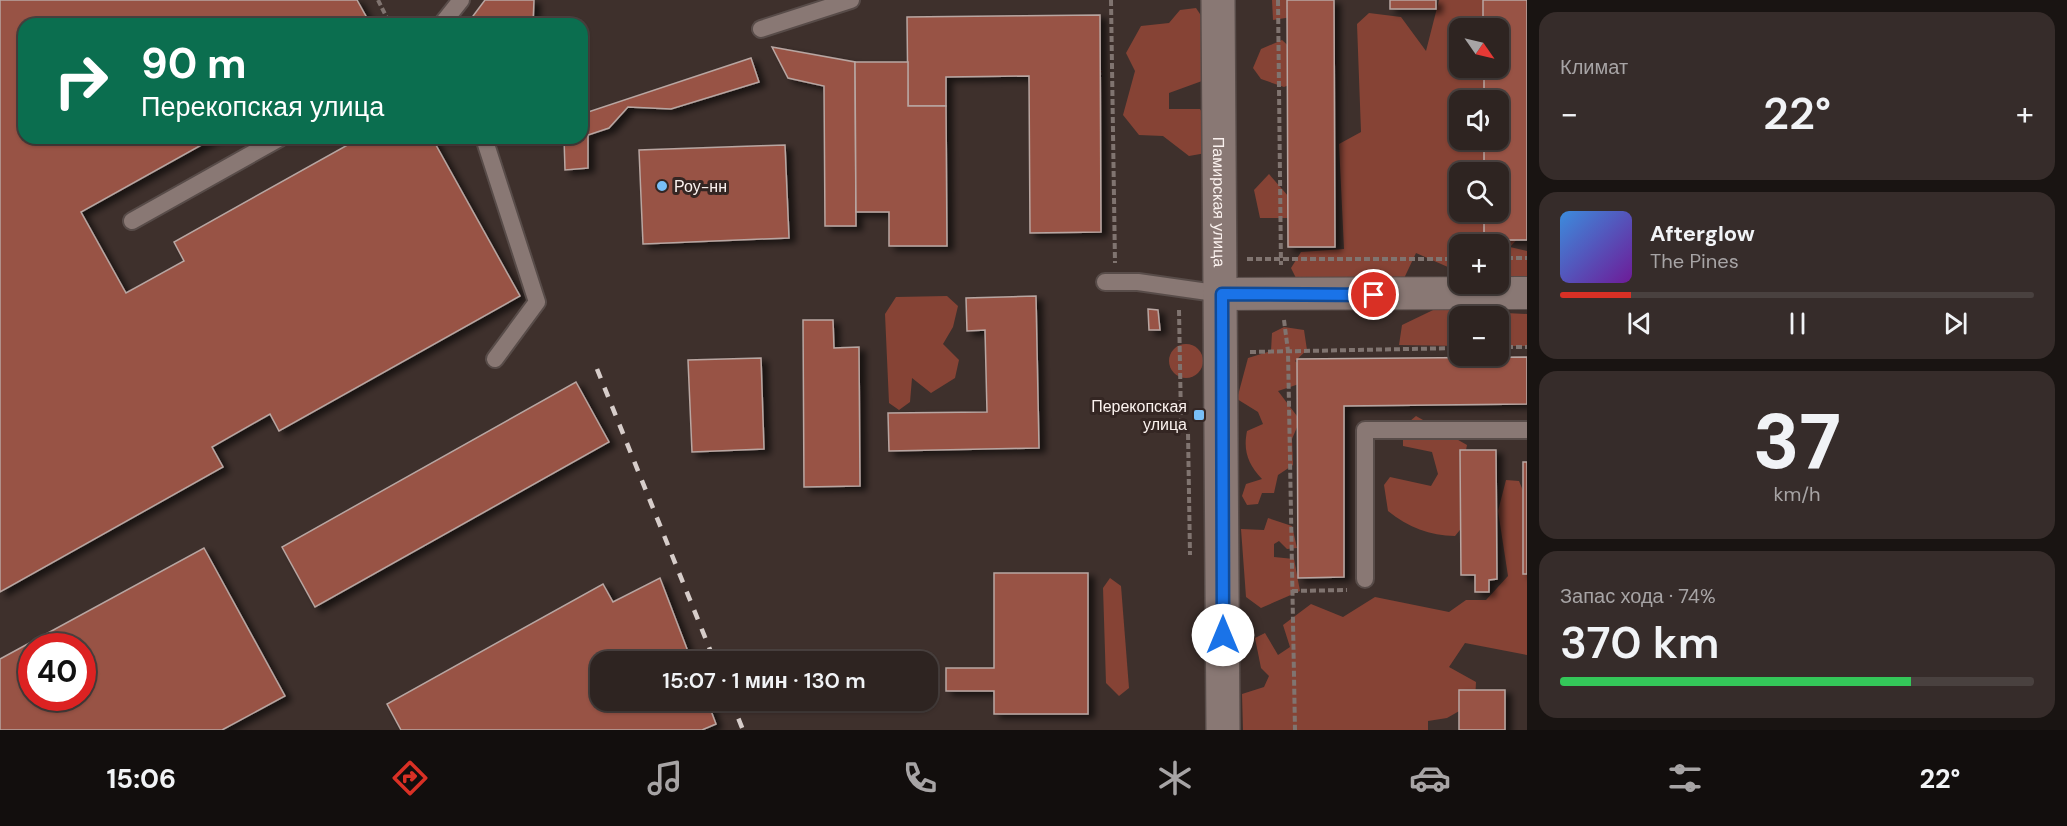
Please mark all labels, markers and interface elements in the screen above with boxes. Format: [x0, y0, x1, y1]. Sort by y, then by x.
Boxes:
north arrow [1449, 18, 1509, 78]
map controls [1449, 18, 1509, 366]
text: 90 m [141, 36, 247, 91]
icon: right [42, 42, 120, 120]
text: Климат [1560, 54, 1628, 80]
text: 22° [1763, 84, 1831, 143]
text: Перекопская улица [141, 89, 384, 124]
button: sound [1449, 90, 1509, 150]
text: − [1560, 92, 1578, 135]
text: + [2016, 92, 2034, 135]
street label: Памирская улица [1208, 137, 1230, 267]
button: search [1449, 162, 1509, 222]
place label: Роу-нн [674, 176, 727, 197]
marker: Роу-нн [655, 179, 669, 193]
text: Afterglow [1650, 219, 1755, 248]
button: + [1449, 234, 1509, 294]
text: The Pines [1650, 248, 1739, 274]
pin [1348, 269, 1399, 320]
icon: arrive [1357, 278, 1390, 311]
button: − [1449, 306, 1509, 366]
icon: previous [1623, 307, 1656, 340]
icon: pause [1781, 307, 1814, 340]
icon: next [1939, 307, 1972, 340]
text: 37 [1753, 391, 1841, 492]
place label: Перекопская улица [1091, 396, 1187, 435]
marker: Перекопская улица [1192, 408, 1206, 422]
text: km/h [1773, 481, 1821, 507]
text: Запас хода · 74% [1560, 583, 1716, 609]
position arrow [1191, 603, 1255, 667]
text: 370 km [1560, 613, 1719, 672]
speed limit sign: 40 [18, 633, 96, 711]
text: 15:07 · 1 мин · 130 m [662, 666, 866, 695]
icon: directions [389, 757, 431, 799]
icon: music [644, 757, 686, 799]
icon: phone [899, 757, 941, 799]
icon: climate [1154, 757, 1196, 799]
icon: car [1409, 757, 1451, 799]
icon: filters [1664, 757, 1706, 799]
text: 15:06 [107, 761, 176, 796]
text: 22° [1919, 761, 1960, 796]

